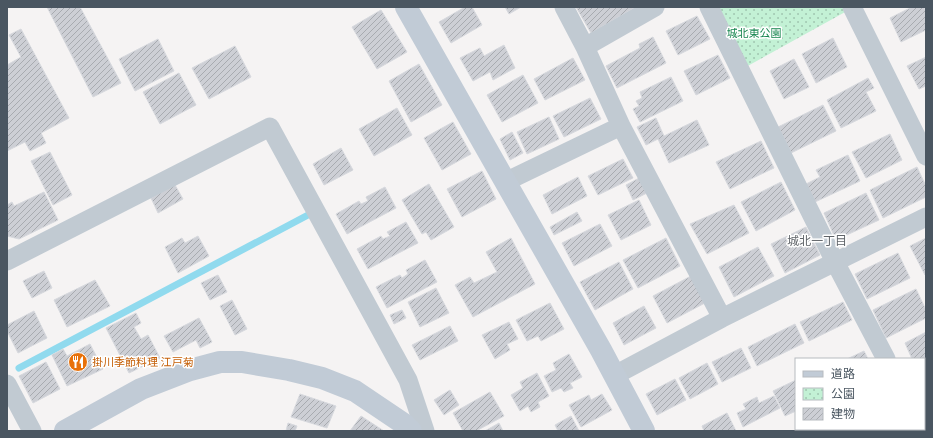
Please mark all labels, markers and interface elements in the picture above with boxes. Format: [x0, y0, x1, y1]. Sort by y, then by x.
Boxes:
park label: 城北東公園 [727, 25, 782, 40]
district label: 城北一丁目 [787, 232, 847, 249]
restaurant icon: 掛川季節料理 江戸菊 [67, 351, 89, 373]
place label: 掛川季節料理 江戸菊 [92, 354, 194, 369]
legend [795, 358, 925, 430]
text: 道路 [831, 365, 855, 382]
text: 公園 [831, 385, 855, 402]
text: 建物 [831, 405, 855, 422]

